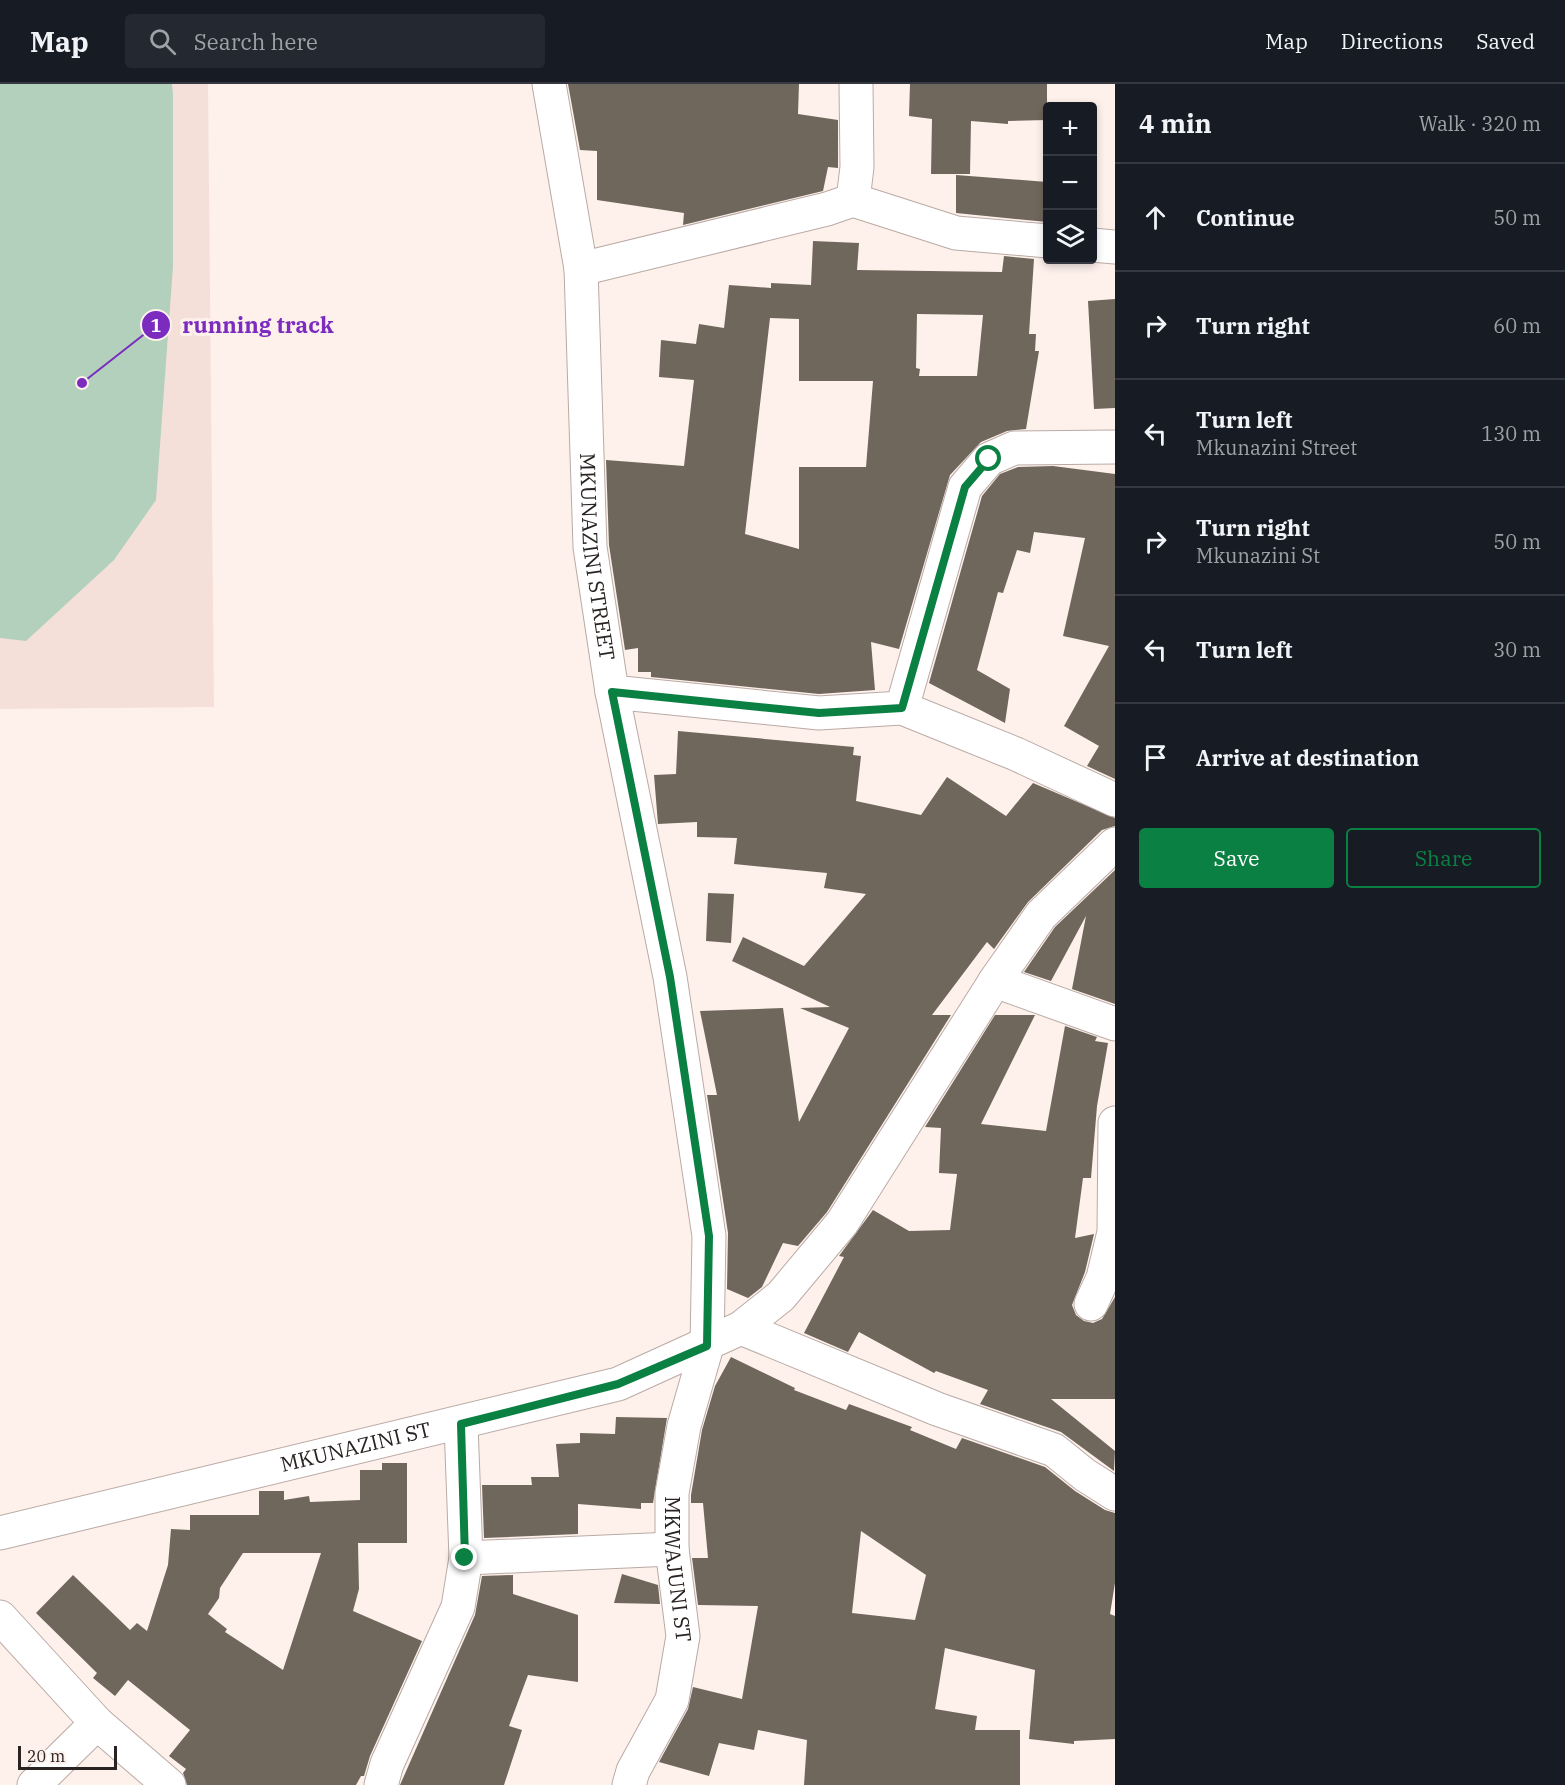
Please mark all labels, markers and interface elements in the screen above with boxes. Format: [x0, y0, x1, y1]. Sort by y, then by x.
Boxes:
search box [125, 14, 545, 68]
text: Map [30, 23, 89, 60]
icon: search [146, 25, 179, 58]
text: Search here [194, 27, 318, 56]
text: Map [1265, 27, 1308, 55]
text: Directions [1341, 27, 1443, 55]
text: Saved [1476, 27, 1535, 55]
map controls [1043, 102, 1097, 264]
button: + [1043, 102, 1097, 156]
text: 4 min [1139, 106, 1212, 140]
text: Walk · 320 m [1419, 110, 1541, 137]
button: − [1043, 156, 1097, 210]
icon: ahead [1139, 201, 1172, 234]
text: Continue [1196, 203, 1295, 232]
text: 50 m [1493, 204, 1541, 231]
button: layers [1043, 210, 1097, 264]
callout: running track [141, 305, 346, 345]
icon: right [1139, 309, 1172, 342]
text: running track [182, 310, 334, 339]
text: Turn right [1196, 311, 1310, 340]
text: 60 m [1493, 312, 1541, 339]
text: 1 [151, 314, 162, 337]
text: Turn left [1196, 405, 1292, 434]
icon: left [1139, 417, 1172, 450]
text: 130 m [1481, 420, 1541, 447]
text: Mkunazini Street [1196, 434, 1357, 461]
route start [975, 445, 1001, 471]
street label: MKUNAZINI STREET [574, 452, 622, 662]
text: Turn right [1196, 513, 1310, 542]
icon: right [1139, 525, 1172, 558]
text: 50 m [1493, 528, 1541, 555]
text: Mkunazini St [1196, 542, 1320, 569]
icon: left [1139, 633, 1172, 666]
text: Turn left [1196, 635, 1292, 664]
text: 30 m [1493, 636, 1541, 663]
icon: arrive [1139, 741, 1172, 774]
text: Arrive at destination [1196, 743, 1419, 772]
button: Save [1139, 828, 1334, 888]
button: Share [1346, 828, 1541, 888]
street label: MKUNAZINI ST [277, 1415, 434, 1478]
street label: MKWAJUNI ST [659, 1496, 699, 1644]
route end [451, 1544, 477, 1570]
scale bar [18, 1743, 117, 1770]
text: 20 m [27, 1746, 65, 1766]

